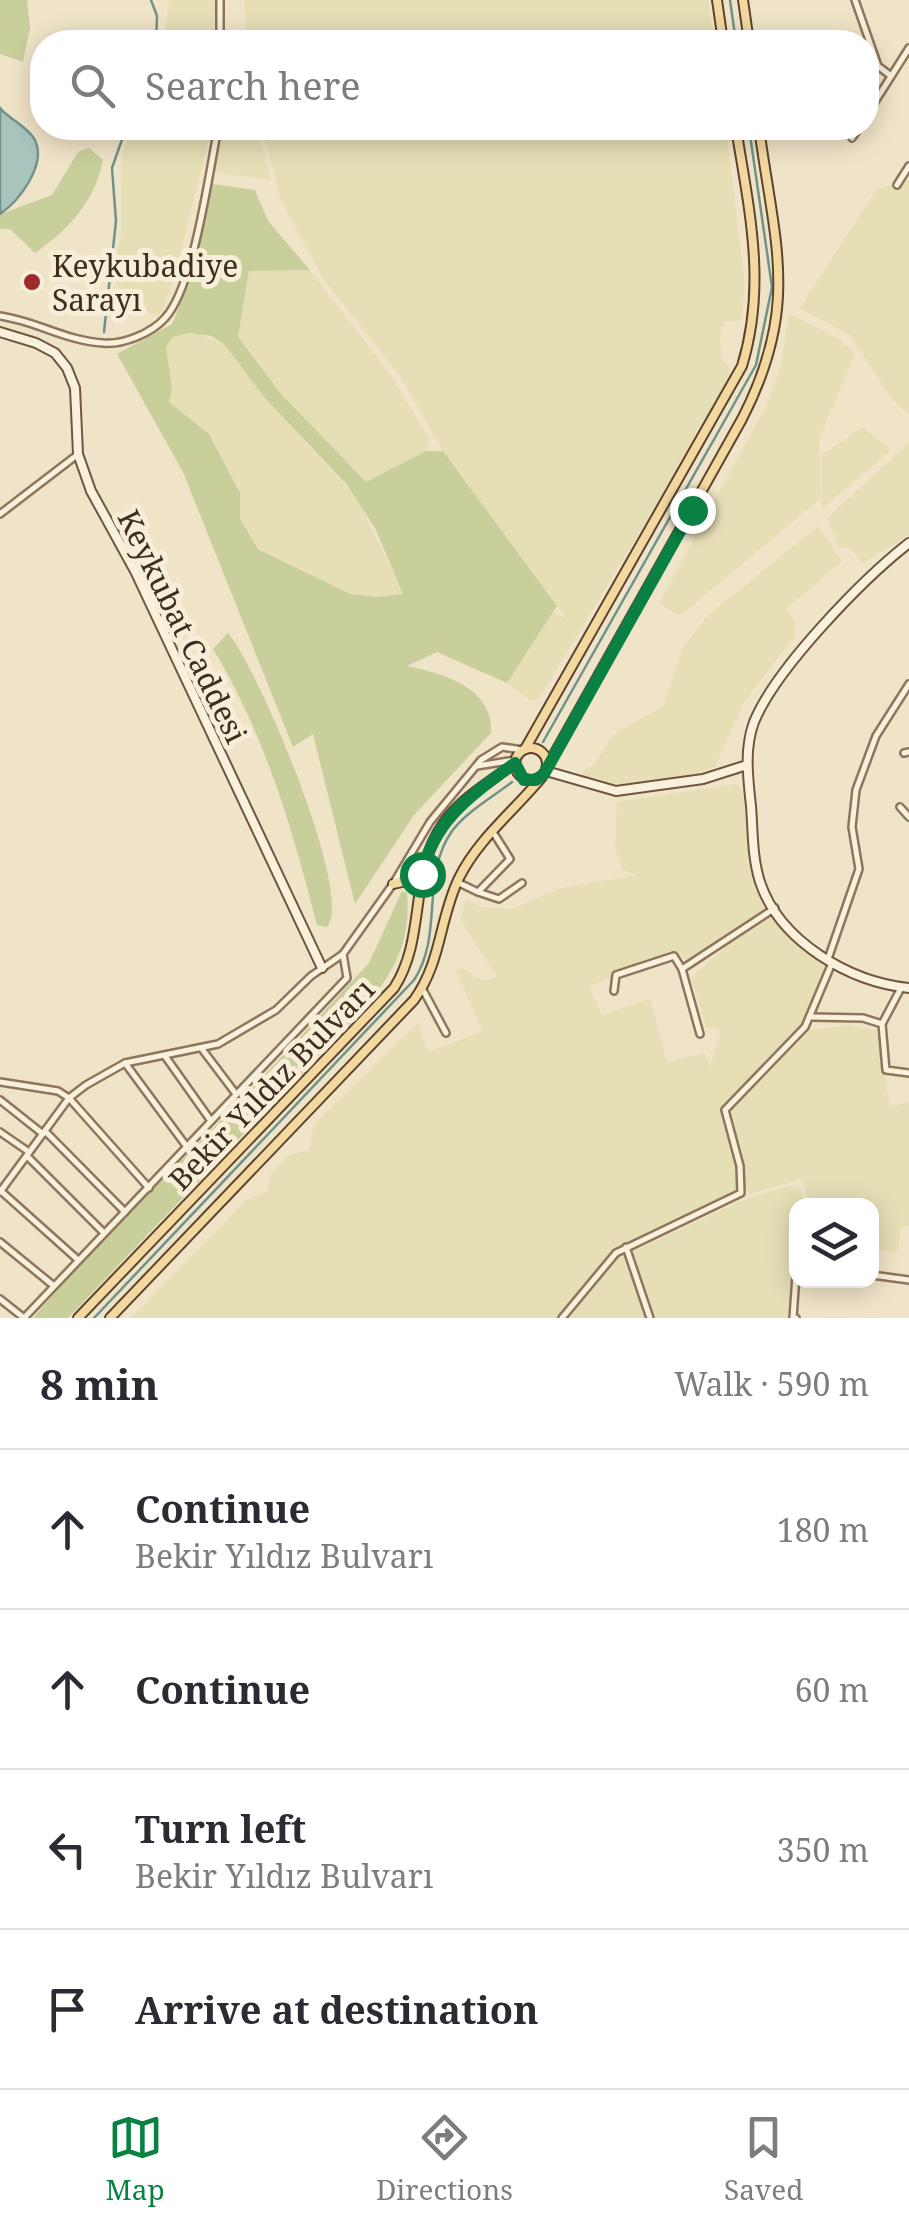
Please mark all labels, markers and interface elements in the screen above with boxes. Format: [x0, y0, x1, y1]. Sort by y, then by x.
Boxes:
search box [30, 30, 879, 140]
icon: search [65, 58, 120, 113]
text: Search here [145, 59, 361, 111]
place label: Keykubadiye Sarayı [52, 245, 238, 320]
marker: Keykubadiye Sarayı [21, 271, 43, 293]
route end [670, 488, 716, 534]
street label: Keykubat Caddesi [109, 502, 257, 750]
route start [400, 852, 446, 898]
street label: Bekir Yıldız Bulvarı [159, 969, 383, 1199]
map controls [789, 1198, 879, 1288]
button: layers [789, 1198, 879, 1288]
text: 8 min [40, 1355, 159, 1412]
text: Walk · 590 m [674, 1362, 869, 1405]
text: Continue [135, 1482, 310, 1534]
icon: ahead [40, 1502, 95, 1557]
text: 180 m [777, 1508, 869, 1551]
text: Bekir Yıldız Bulvarı [135, 1534, 433, 1577]
icon: ahead [40, 1662, 95, 1717]
text: Continue [135, 1663, 310, 1715]
text: 60 m [795, 1668, 869, 1711]
text: Turn left [135, 1802, 306, 1854]
icon: left [40, 1822, 95, 1877]
text: 350 m [777, 1828, 869, 1871]
text: Bekir Yıldız Bulvarı [135, 1854, 433, 1897]
icon: arrive [40, 1982, 95, 2037]
text: Arrive at destination [135, 1983, 539, 2035]
tab: Map [106, 2110, 165, 2208]
tab: Directions [376, 2110, 513, 2208]
tab: Saved [724, 2110, 803, 2208]

